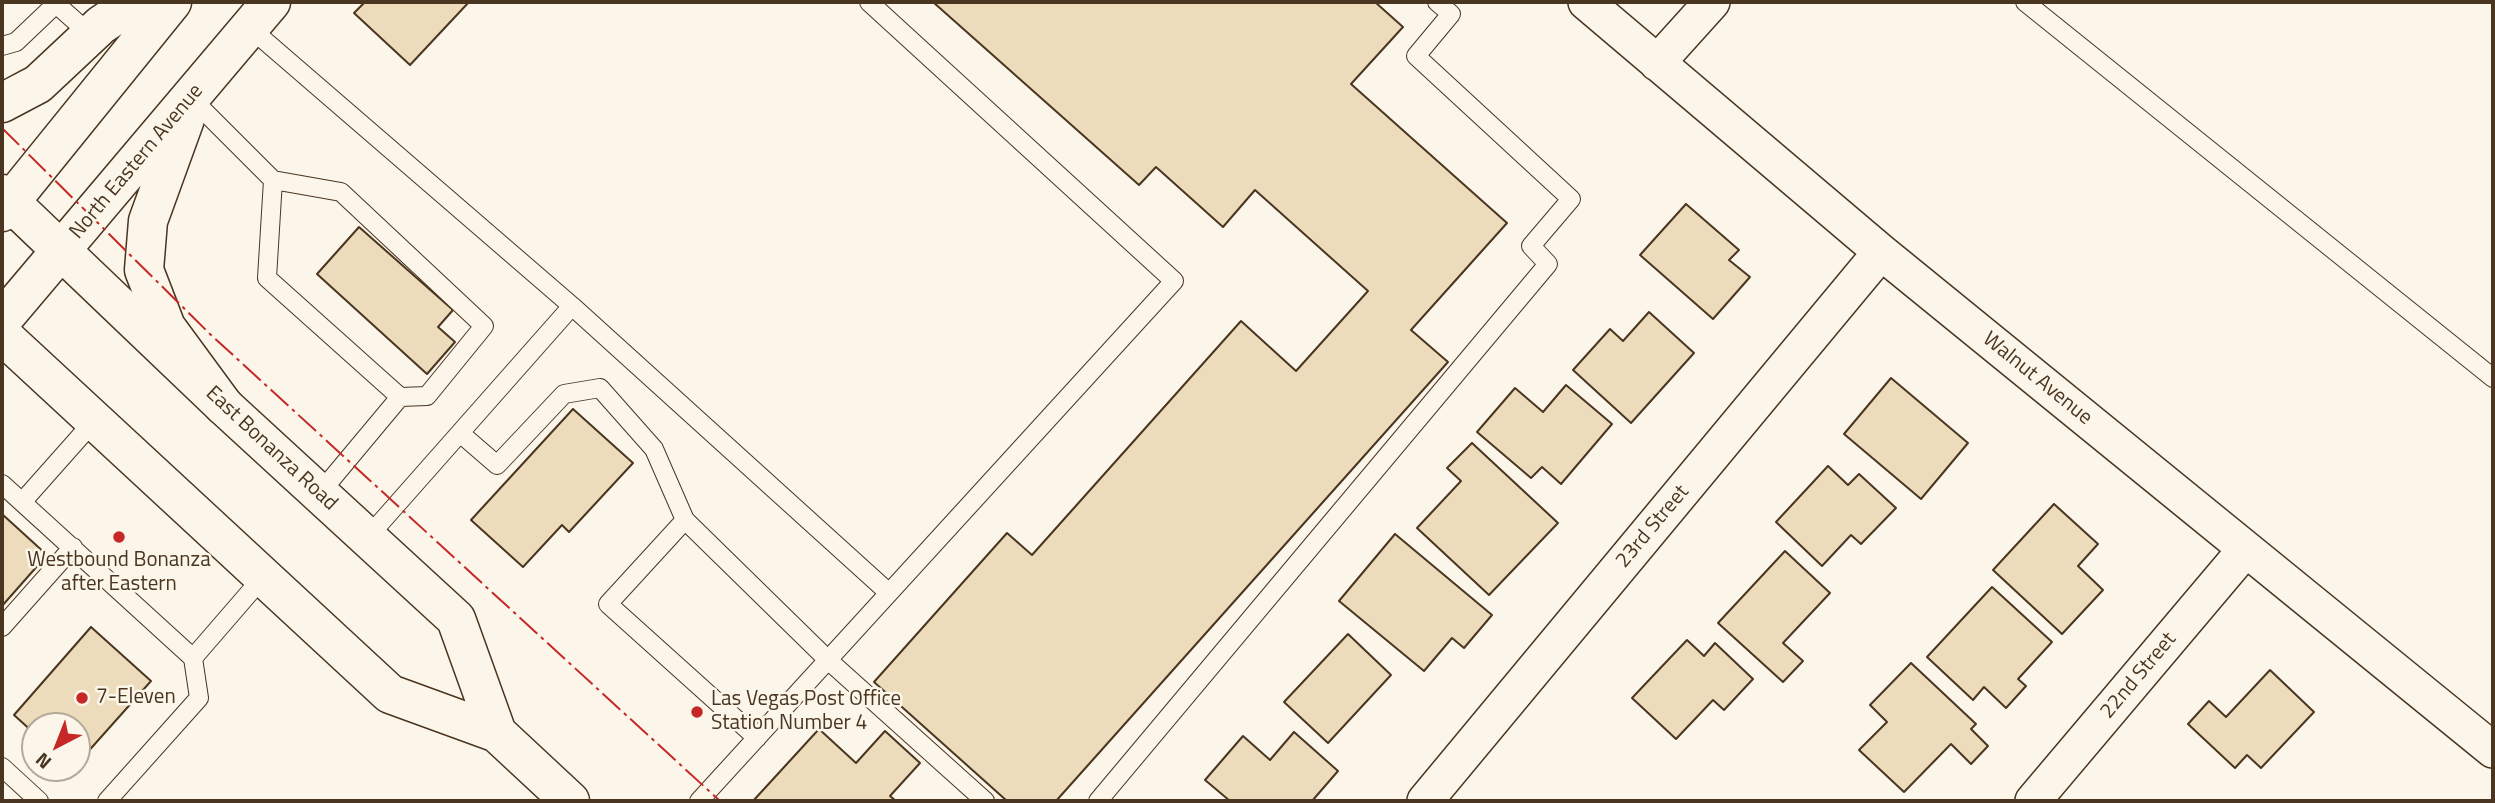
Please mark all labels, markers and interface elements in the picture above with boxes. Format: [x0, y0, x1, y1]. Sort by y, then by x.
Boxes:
street label: North Eastern Avenue [65, 79, 209, 245]
street label: Walnut Avenue [1977, 327, 2097, 431]
street label: East Bonanza Road [200, 381, 342, 517]
street label: 23rd Street [1611, 480, 1695, 574]
marker: Westbound Bonanza after Eastern [111, 529, 127, 545]
place label: Westbound Bonanza after Eastern [27, 548, 211, 598]
street label: 22nd Street [2096, 628, 2182, 724]
place label: 7-Eleven [96, 685, 176, 711]
place label: Las Vegas Post Office Station Number 4 [711, 687, 901, 737]
marker: 7-Eleven [74, 690, 90, 706]
marker: Las Vegas Post Office Station Number 4 [689, 704, 705, 720]
north arrow [21, 712, 91, 782]
text: N [28, 746, 58, 777]

